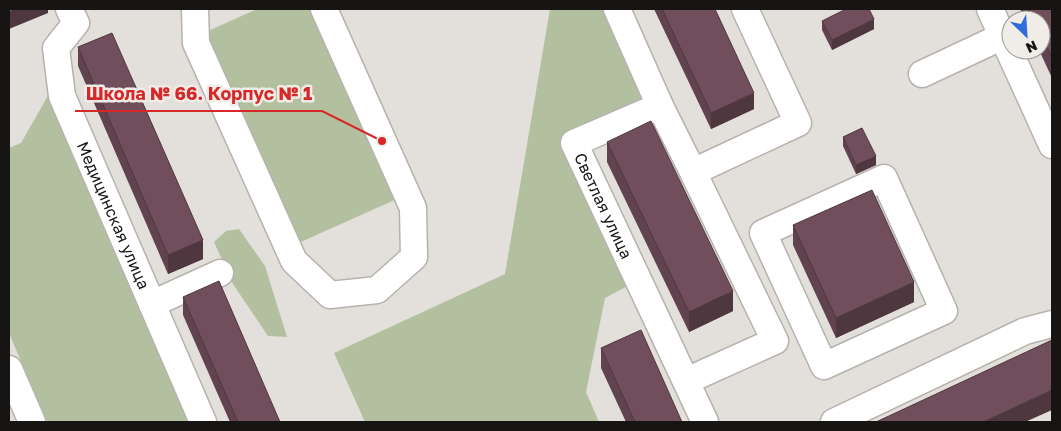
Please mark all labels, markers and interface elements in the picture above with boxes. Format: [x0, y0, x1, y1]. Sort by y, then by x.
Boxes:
north arrow [1001, 10, 1051, 60]
text: N [1023, 37, 1040, 57]
callout: Школа № 66. Корпус № 1 [75, 78, 322, 111]
text: Школа № 66. Корпус № 1 [86, 82, 312, 104]
street label: Медицинская улица [73, 138, 154, 292]
street label: Светлая улица [570, 150, 637, 262]

